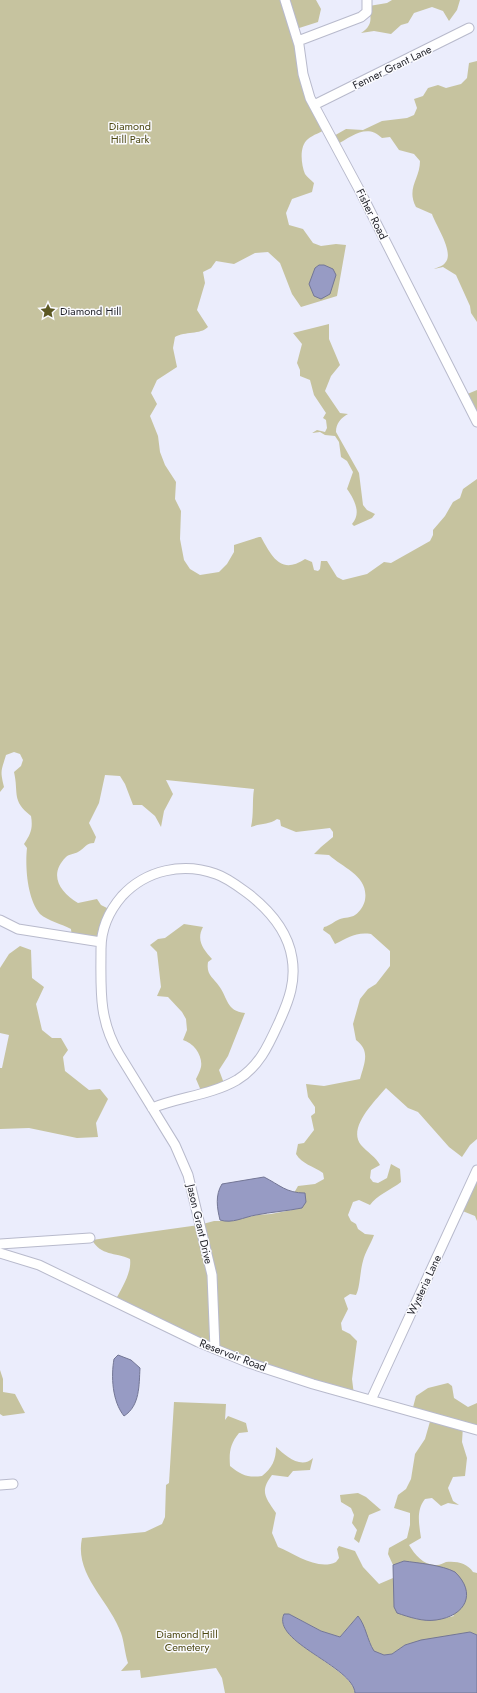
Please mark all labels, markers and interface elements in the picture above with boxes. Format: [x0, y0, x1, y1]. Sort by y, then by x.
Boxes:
street label: Fenner Grant Lane [350, 41, 435, 93]
park label: Diamond Hill Park [109, 118, 151, 147]
street label: Fisher Road [352, 186, 392, 242]
place icon: Diamond Hill [39, 302, 57, 320]
place label: Diamond Hill [60, 303, 121, 319]
street label: Jason Grant Drive [183, 1181, 217, 1266]
street label: Wysteria Lane [403, 1252, 445, 1318]
street label: Reservoir Road [197, 1335, 269, 1375]
park label: Diamond Hill Cemetery [156, 1626, 218, 1655]

